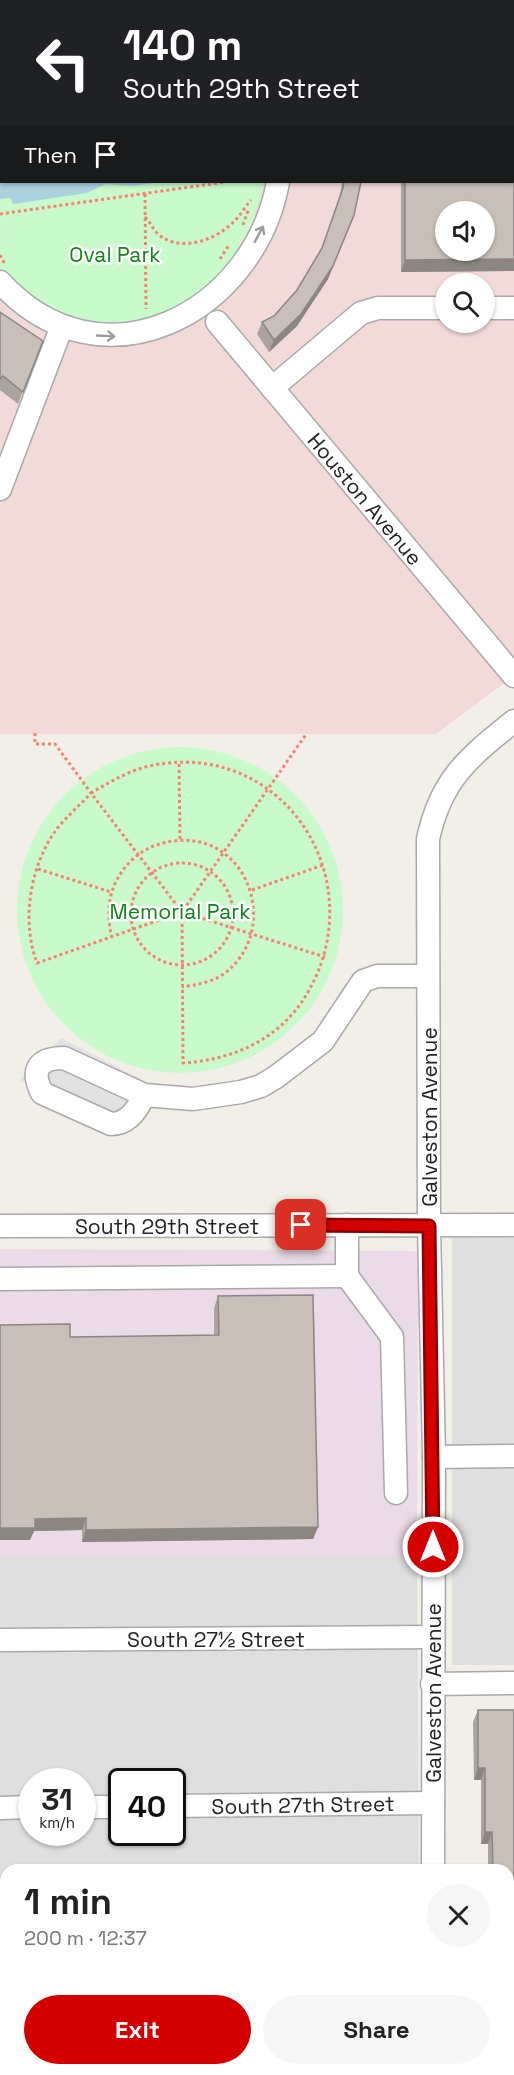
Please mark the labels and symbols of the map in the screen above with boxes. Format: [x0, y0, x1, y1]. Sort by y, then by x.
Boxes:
one-way arrow [253, 226, 265, 243]
park label: Oval Park [69, 241, 161, 268]
one-way arrow [95, 330, 115, 341]
street label: Houston Avenue [302, 427, 428, 571]
park label: Memorial Park [110, 898, 251, 925]
street label: Galveston Avenue [416, 1027, 443, 1207]
pin [275, 1199, 326, 1250]
street label: South 29th Street [75, 1213, 259, 1240]
position arrow [401, 1515, 465, 1579]
street label: Galveston Avenue [420, 1603, 447, 1783]
street label: South 27½ Street [127, 1626, 305, 1653]
speed limit sign: 40 [108, 1768, 186, 1846]
street label: South 27th Street [211, 1790, 395, 1820]

